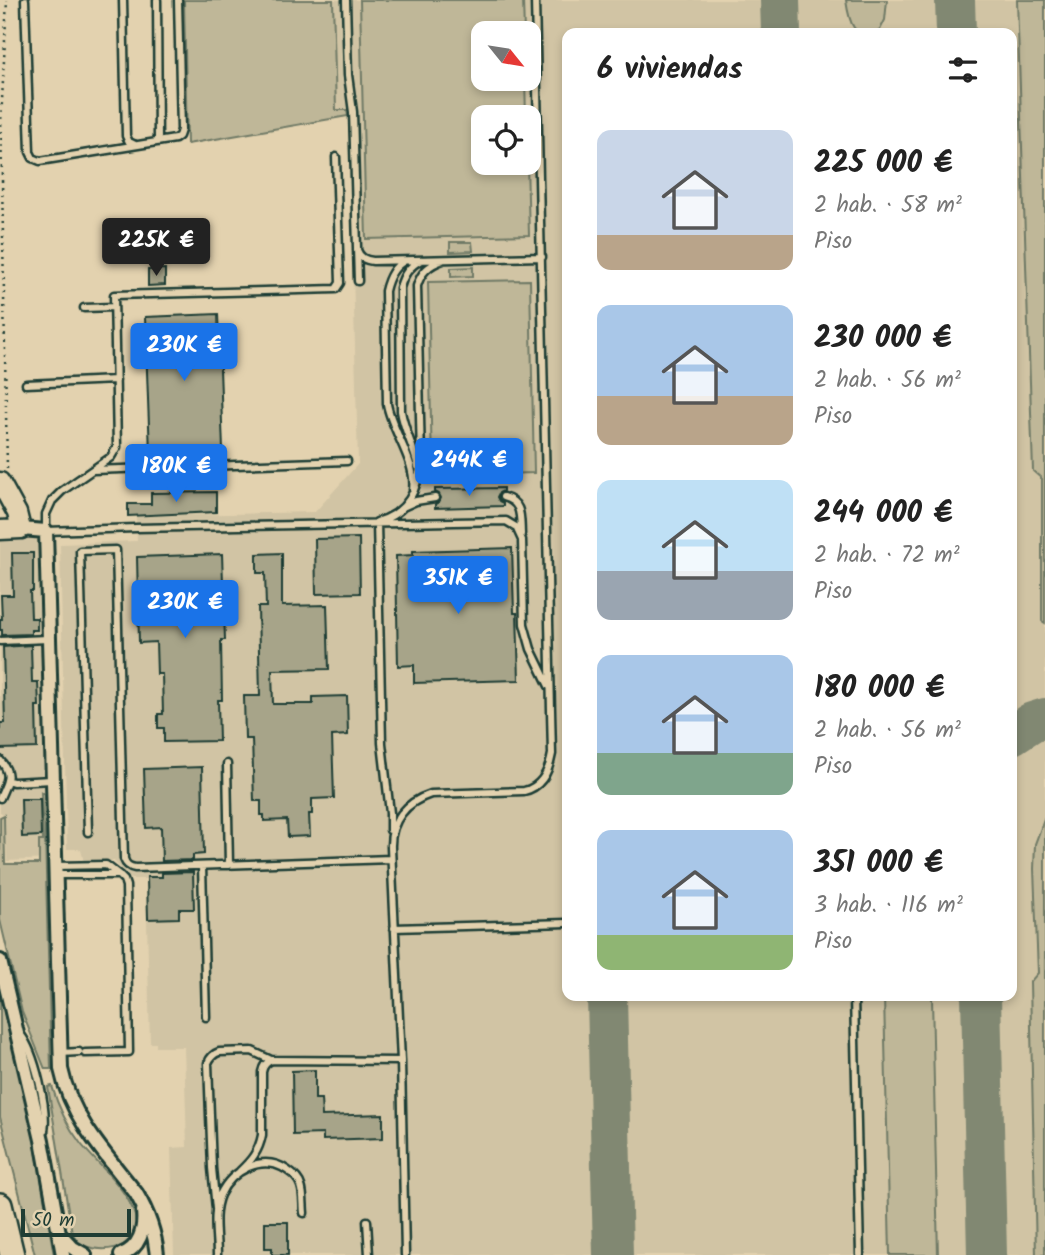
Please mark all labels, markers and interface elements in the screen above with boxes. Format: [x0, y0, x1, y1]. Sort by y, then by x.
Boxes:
north arrow [471, 21, 541, 91]
map controls [471, 21, 541, 175]
text: 6 viviendas [597, 46, 742, 94]
icon: filters [944, 51, 982, 89]
button: locate [471, 105, 541, 175]
text: 225 000 € [814, 140, 952, 188]
icon: home [653, 158, 737, 242]
text: 2 hab. · 58 m² [814, 188, 962, 224]
pin: 225K € [99, 218, 213, 278]
text: 225K € [118, 223, 194, 259]
text: Piso [814, 224, 852, 260]
text: 230 000 € [814, 315, 952, 363]
pin: 230K € [127, 324, 241, 383]
text: 230K € [146, 328, 222, 364]
icon: home [653, 333, 737, 417]
text: 2 hab. · 56 m² [814, 363, 961, 399]
text: Piso [814, 399, 852, 435]
pin: 244K € [412, 438, 526, 498]
text: 244K € [431, 443, 507, 479]
pin: 180K € [119, 444, 233, 504]
text: 180K € [141, 449, 211, 485]
text: 244 000 € [814, 490, 952, 538]
icon: home [653, 508, 737, 592]
text: 2 hab. · 72 m² [814, 538, 960, 574]
pin: 351K € [401, 556, 515, 616]
text: 351K € [424, 561, 492, 597]
text: Piso [814, 574, 852, 610]
pin: 230K € [128, 580, 242, 640]
text: 230K € [147, 585, 223, 621]
text: 180 000 € [814, 665, 944, 713]
icon: home [653, 683, 737, 767]
text: 2 hab. · 56 m² [814, 713, 961, 749]
text: Piso [814, 749, 852, 785]
text: 351 000 € [814, 840, 943, 888]
icon: home [653, 858, 737, 942]
text: 3 hab. · 116 m² [814, 888, 963, 924]
text: Piso [814, 924, 852, 960]
scale bar [21, 1206, 131, 1238]
text: 50 m [32, 1206, 74, 1236]

